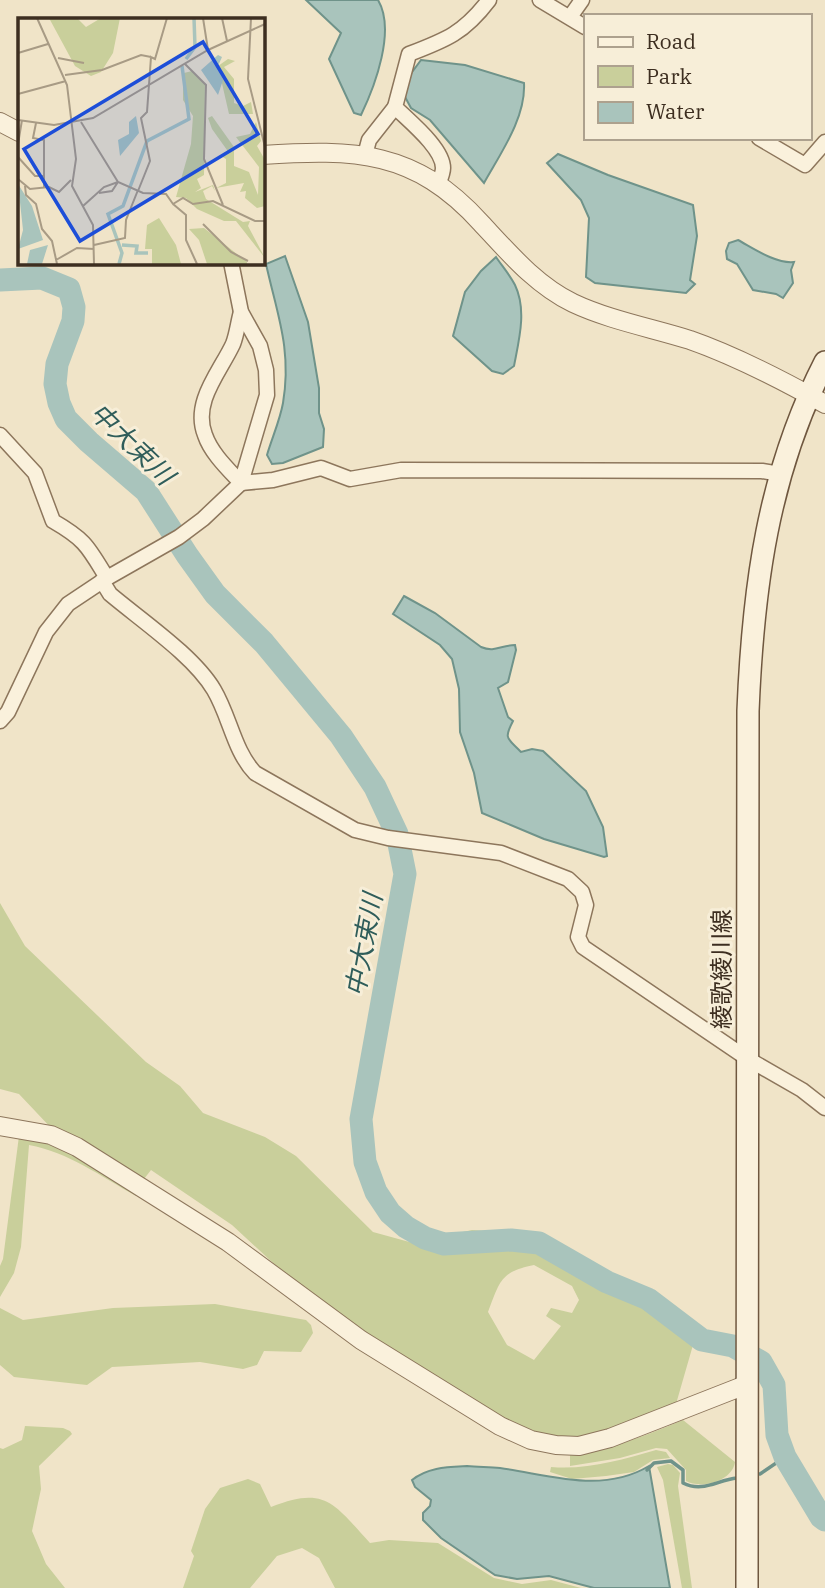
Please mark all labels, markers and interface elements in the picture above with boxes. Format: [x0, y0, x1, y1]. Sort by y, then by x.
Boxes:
legend [584, 14, 811, 140]
inset map [18, 18, 264, 264]
text: Road [646, 27, 696, 55]
text: Park [646, 62, 693, 90]
text: Water [646, 97, 705, 125]
water label: 中大束川 [83, 395, 184, 494]
water label: 中大束川 [337, 888, 389, 999]
street label: 綾歌綾川線 [705, 909, 737, 1029]

